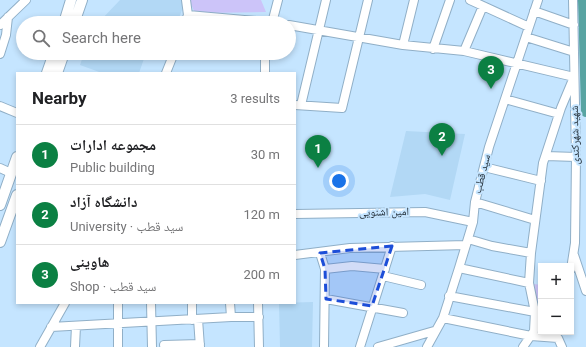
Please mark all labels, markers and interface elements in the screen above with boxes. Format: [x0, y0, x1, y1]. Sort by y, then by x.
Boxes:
search box [16, 16, 296, 60]
icon: search [30, 27, 52, 49]
text: Search here [62, 29, 141, 47]
pin: 3 [478, 56, 504, 89]
text: Nearby [32, 88, 87, 108]
text: 3 results [230, 91, 280, 106]
street label: شهید شهرکندی [568, 105, 582, 165]
pin: 2 [429, 123, 455, 156]
pin: 1 [305, 135, 331, 168]
text: مجموعه ادارات [70, 136, 156, 154]
text: 1 [41, 147, 49, 162]
text: 30 m [251, 147, 280, 162]
street label: سید قطب [471, 153, 493, 195]
text: Public building [70, 160, 155, 175]
your location [329, 171, 349, 191]
text: دانشگاه آزاد [70, 193, 138, 211]
street label: امین اشنویی [359, 205, 409, 219]
text: 2 [41, 207, 49, 222]
text: 120 m [243, 207, 280, 222]
text: University · سید قطب [70, 219, 183, 234]
text: هاوینی [70, 253, 109, 271]
map controls [538, 263, 574, 335]
button: + [538, 263, 574, 299]
text: 3 [41, 267, 49, 282]
text: 200 m [243, 267, 280, 282]
text: Shop · سید قطب [70, 279, 156, 294]
button: − [538, 299, 574, 335]

